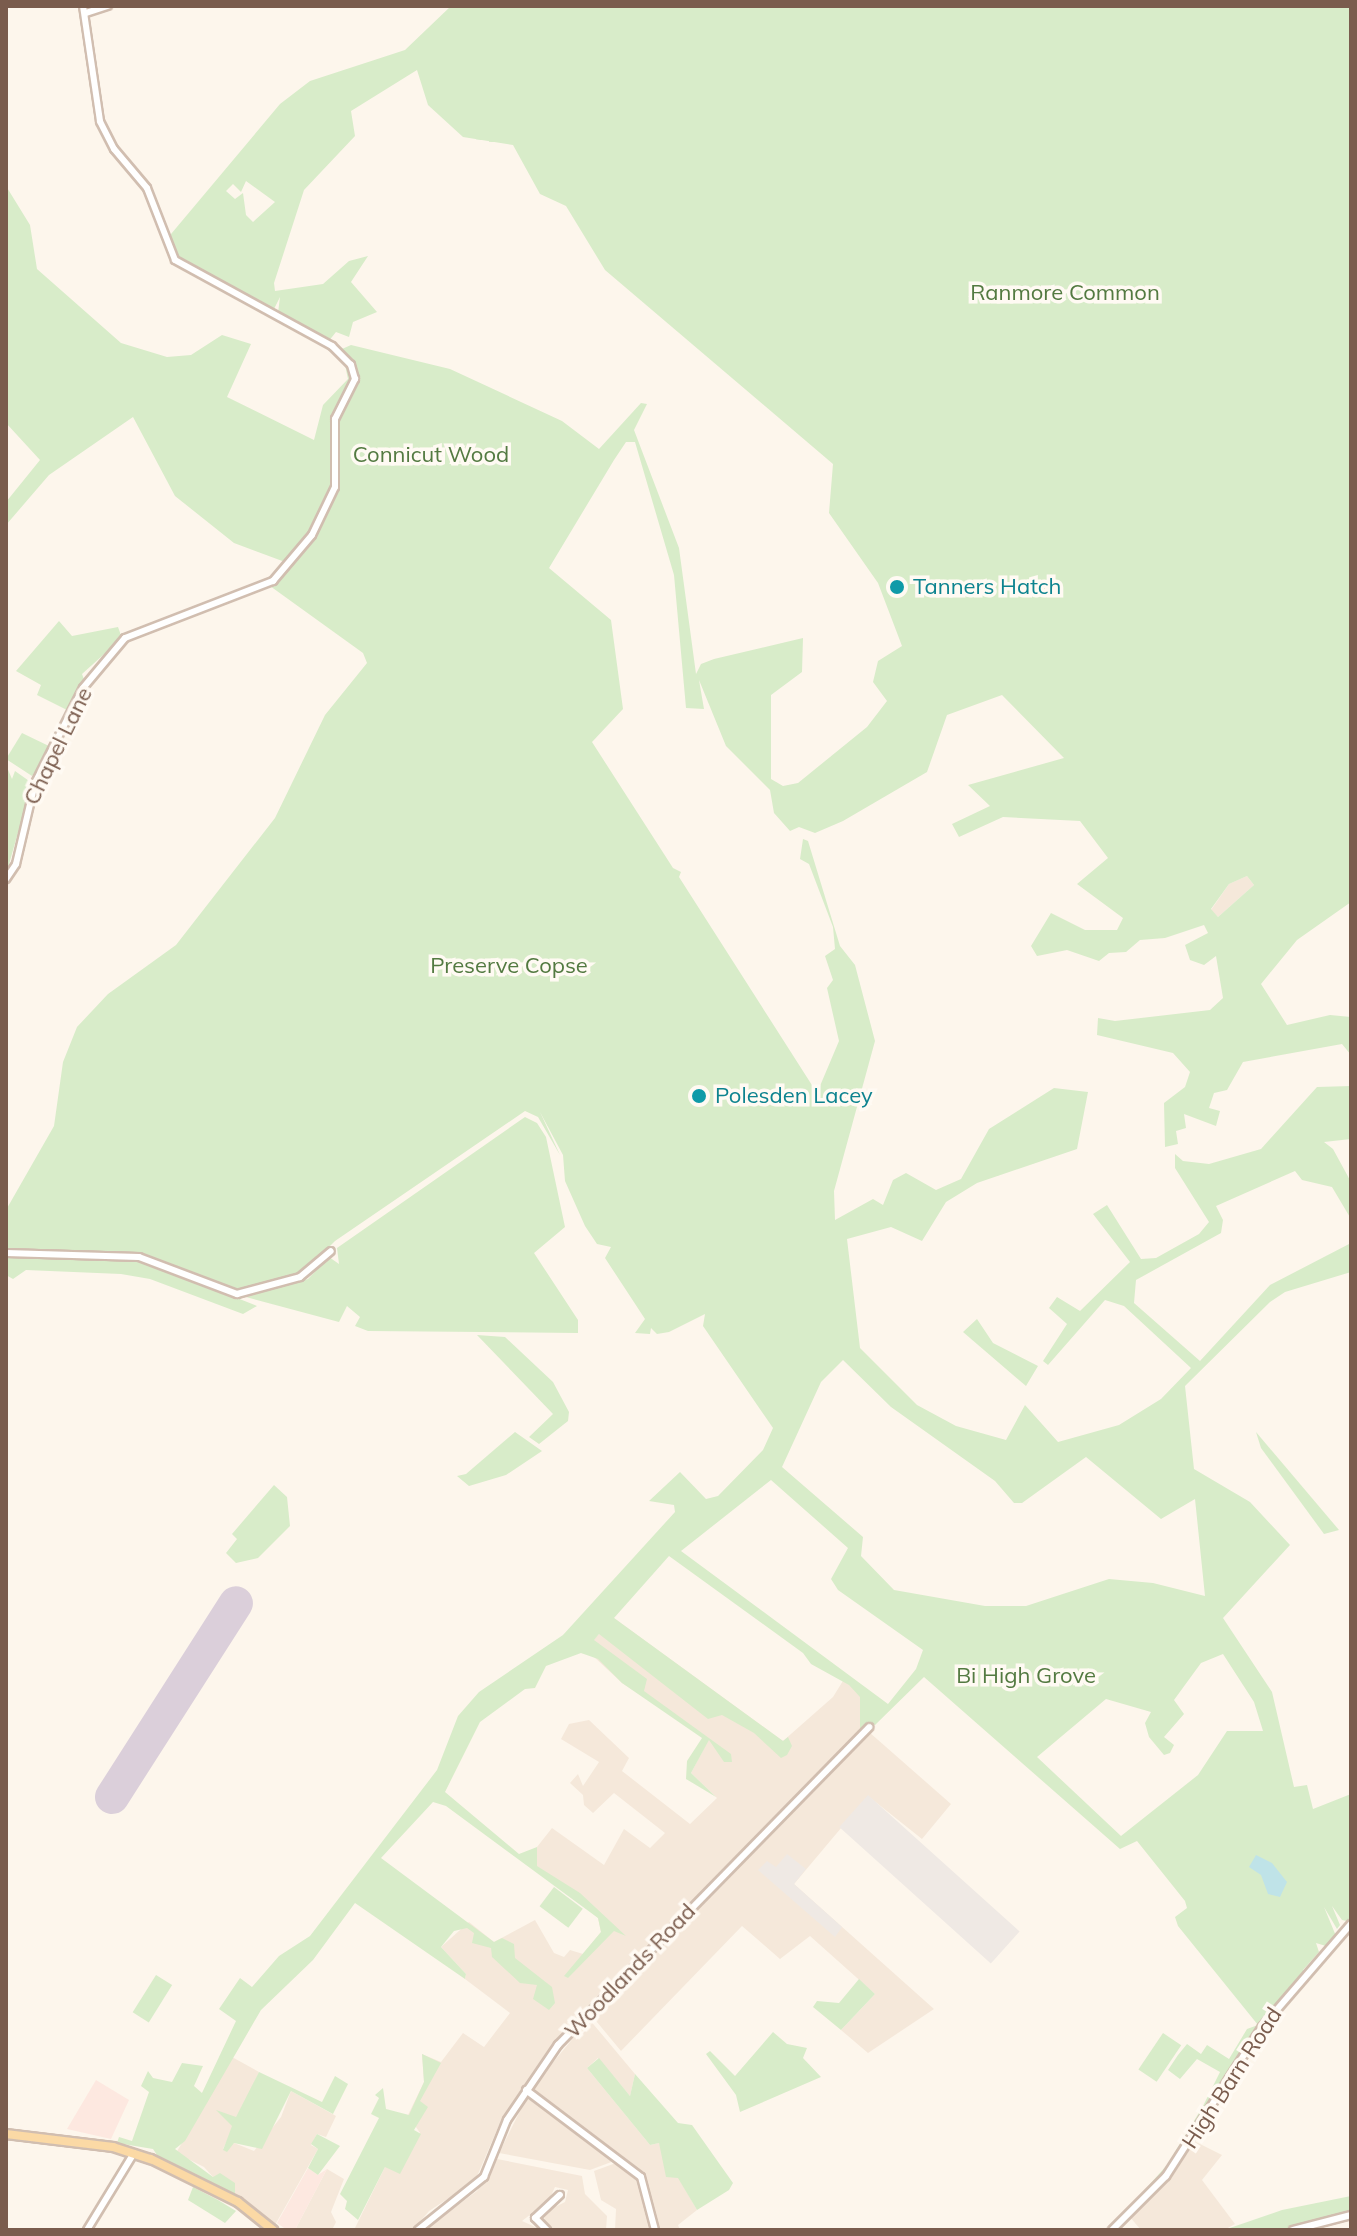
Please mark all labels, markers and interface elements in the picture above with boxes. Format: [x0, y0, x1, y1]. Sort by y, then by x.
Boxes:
park label: Ranmore Common [970, 280, 1160, 306]
park label: Connicut Wood [353, 442, 509, 468]
place label: Tanners Hatch [913, 574, 1062, 600]
marker: Tanners Hatch [888, 578, 906, 596]
street label: Chapel Lane [18, 683, 98, 809]
park label: Preserve Copse [430, 953, 588, 979]
place label: Polesden Lacey [715, 1083, 873, 1109]
marker: Polesden Lacey [690, 1087, 708, 1105]
park label: Bi High Grove [956, 1663, 1096, 1689]
street label: Woodlands Road [559, 1898, 701, 2044]
street label: High Barn Road [1177, 2003, 1287, 2153]

